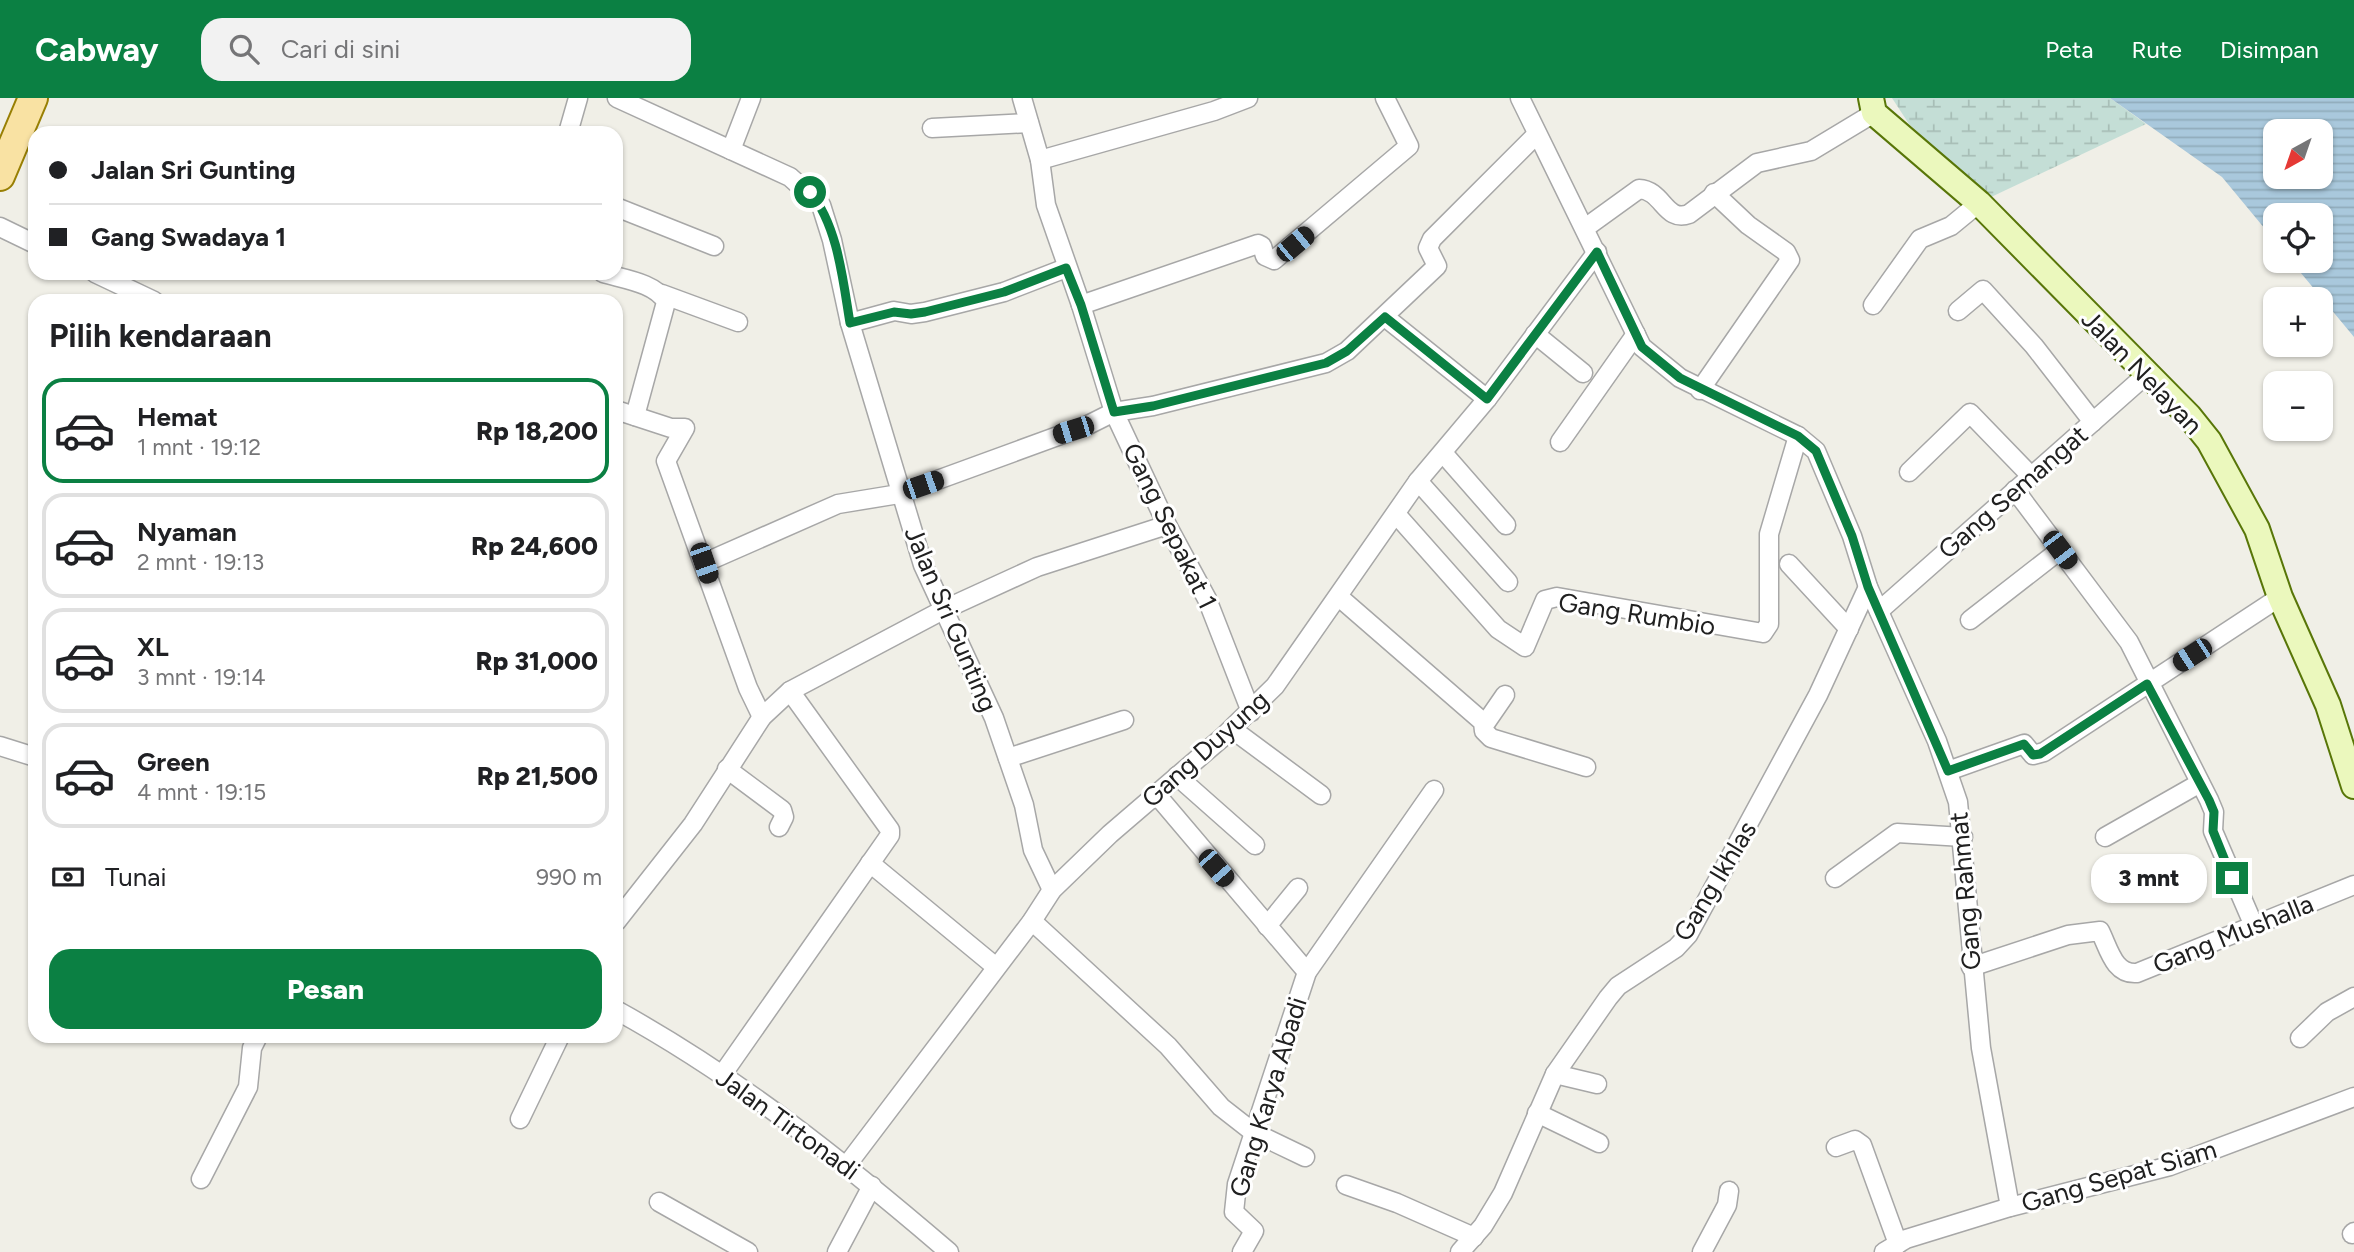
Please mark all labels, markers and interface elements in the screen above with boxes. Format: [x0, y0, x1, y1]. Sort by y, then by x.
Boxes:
search box [201, 18, 691, 81]
text: Cabway [35, 30, 159, 69]
icon: search [225, 30, 263, 68]
text: Cari di sini [281, 33, 400, 65]
text: Peta [2045, 35, 2093, 64]
text: Rute [2131, 35, 2182, 64]
text: Disimpan [2220, 35, 2319, 64]
north arrow [2263, 119, 2333, 189]
map controls [2263, 119, 2333, 441]
text: Jalan Sri Gunting [91, 154, 296, 186]
route start [794, 176, 826, 208]
button: locate [2263, 203, 2333, 273]
text: Gang Swadaya 1 [91, 221, 286, 253]
car [1273, 222, 1318, 266]
button: + [2263, 287, 2333, 357]
street label: Jalan Nelayan [2075, 303, 2209, 441]
text: Pilih kendaraan [49, 317, 272, 355]
button: − [2263, 371, 2333, 441]
icon: car [53, 399, 116, 462]
text: Hemat [137, 401, 218, 433]
car [1050, 414, 1097, 446]
text: Rp 18,200 [476, 415, 598, 447]
street label: Gang Semangat [1932, 418, 2094, 566]
text: 1 mnt · 19:12 [137, 433, 261, 461]
street label: Gang Sepakat 1 [1116, 438, 1224, 614]
car [900, 468, 947, 502]
icon: car [53, 514, 116, 577]
text: Nyaman [137, 516, 237, 548]
street label: Jalan Sri Gunting [898, 522, 1004, 716]
car [2039, 527, 2082, 573]
text: Rp 24,600 [471, 530, 598, 562]
car [688, 540, 721, 586]
text: 2 mnt · 19:13 [137, 548, 264, 576]
street label: Gang Rumbio [1556, 586, 1718, 642]
icon: car [53, 629, 116, 692]
text: XL [137, 631, 169, 663]
car [2169, 635, 2216, 675]
text: Rp 31,000 [476, 645, 598, 677]
text: 3 mnt · 19:14 [137, 663, 266, 691]
street label: Gang Duyung [1135, 684, 1275, 814]
icon: car [53, 744, 116, 807]
text: Green [137, 746, 210, 778]
text: Rp 21,500 [477, 760, 598, 792]
text: 4 mnt · 19:15 [137, 778, 266, 806]
street label: Gang Rahmat [1942, 811, 1988, 971]
street label: Gang Ikhlas [1667, 815, 1763, 947]
car [1195, 845, 1238, 891]
callout: 3 mnt [2092, 854, 2208, 902]
icon: cash [49, 858, 87, 896]
text: Tunai [105, 861, 166, 893]
route end [2216, 862, 2248, 894]
text: 990 m [536, 863, 602, 891]
text: 3 mnt [2118, 864, 2180, 892]
street label: Gang Mushalla [2148, 887, 2318, 981]
button: Pesan [49, 949, 602, 1029]
street label: Gang Karya Abadi [1222, 993, 1314, 1201]
street label: Jalan Tirtonadi [710, 1061, 866, 1187]
street label: Gang Sepat Siam [2018, 1133, 2220, 1219]

